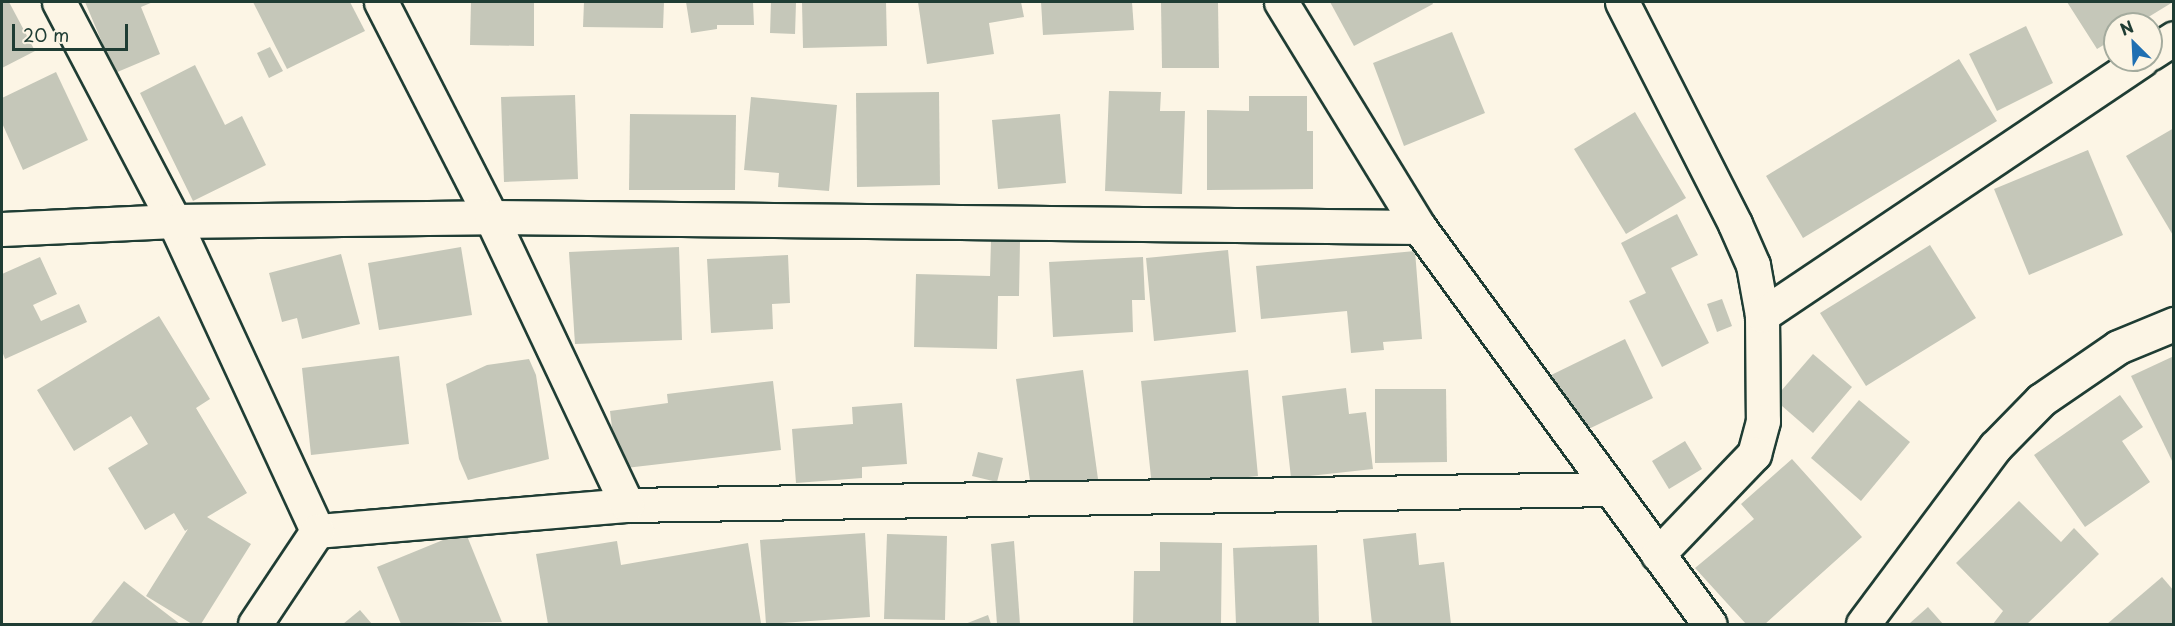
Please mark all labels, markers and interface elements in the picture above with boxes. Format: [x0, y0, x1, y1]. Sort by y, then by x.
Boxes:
scale bar [15, 12, 130, 50]
north arrow [2103, 12, 2163, 72]
text: N [2116, 14, 2137, 41]
text: 20 m [23, 21, 69, 48]

